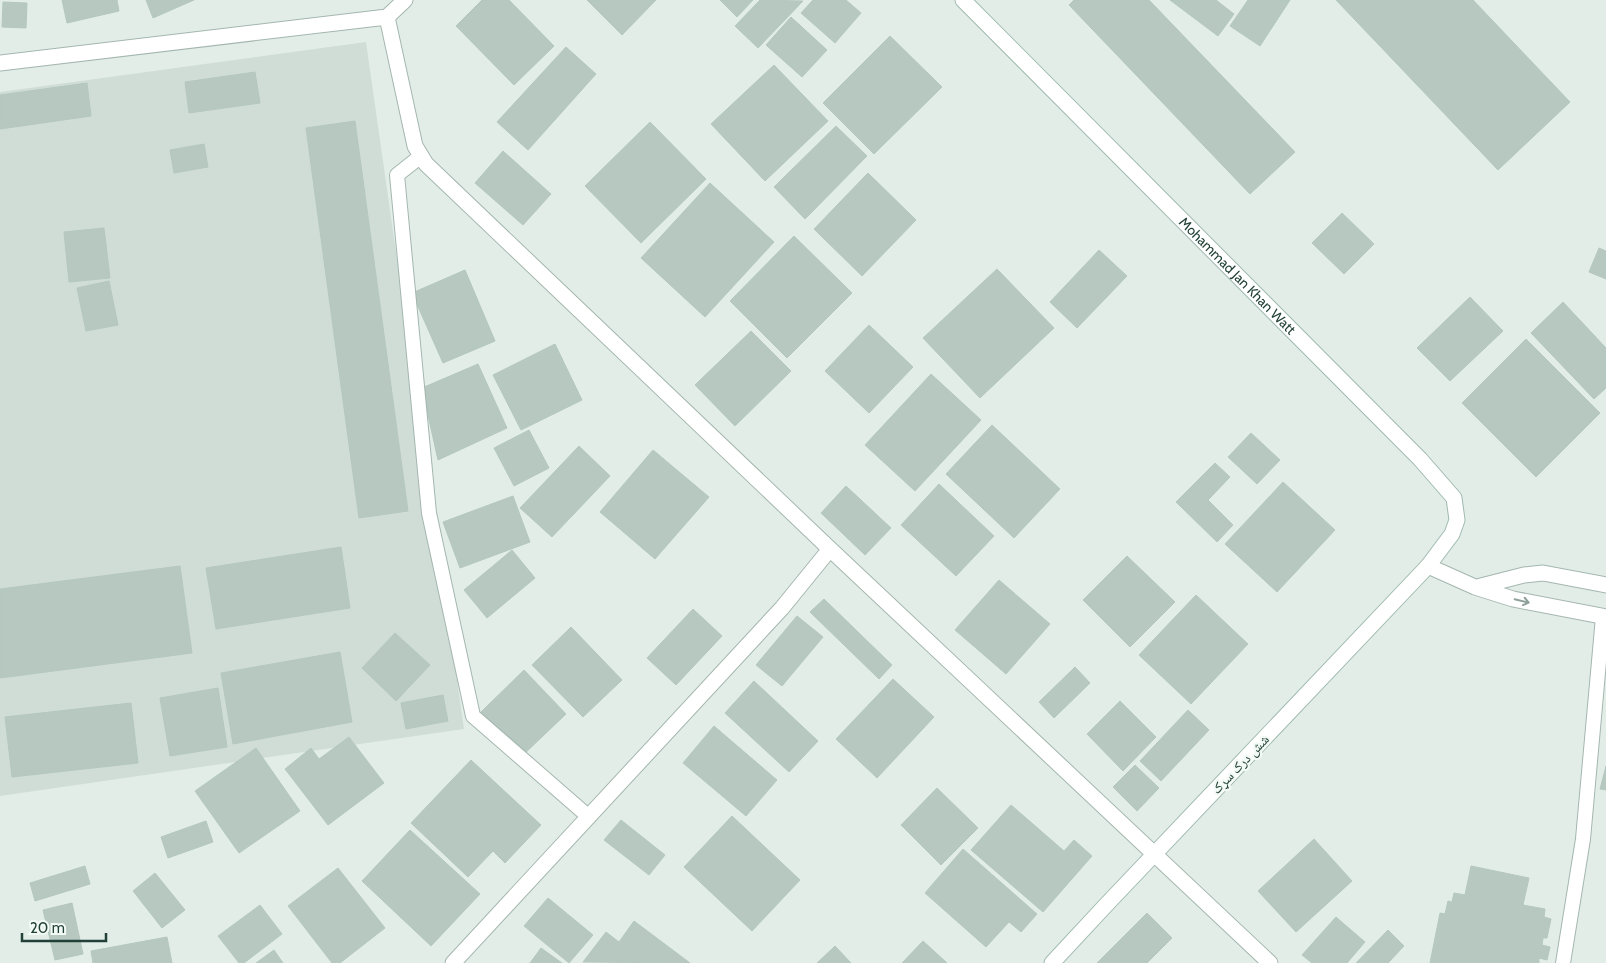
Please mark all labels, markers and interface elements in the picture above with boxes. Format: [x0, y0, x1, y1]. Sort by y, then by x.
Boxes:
street label: Mohammad Jan Khan Watt [1175, 213, 1300, 338]
one-way arrow [1513, 597, 1529, 606]
street label: شش درک سړک [1207, 730, 1273, 798]
scale bar [22, 910, 106, 942]
text: 20 m [30, 919, 65, 937]

